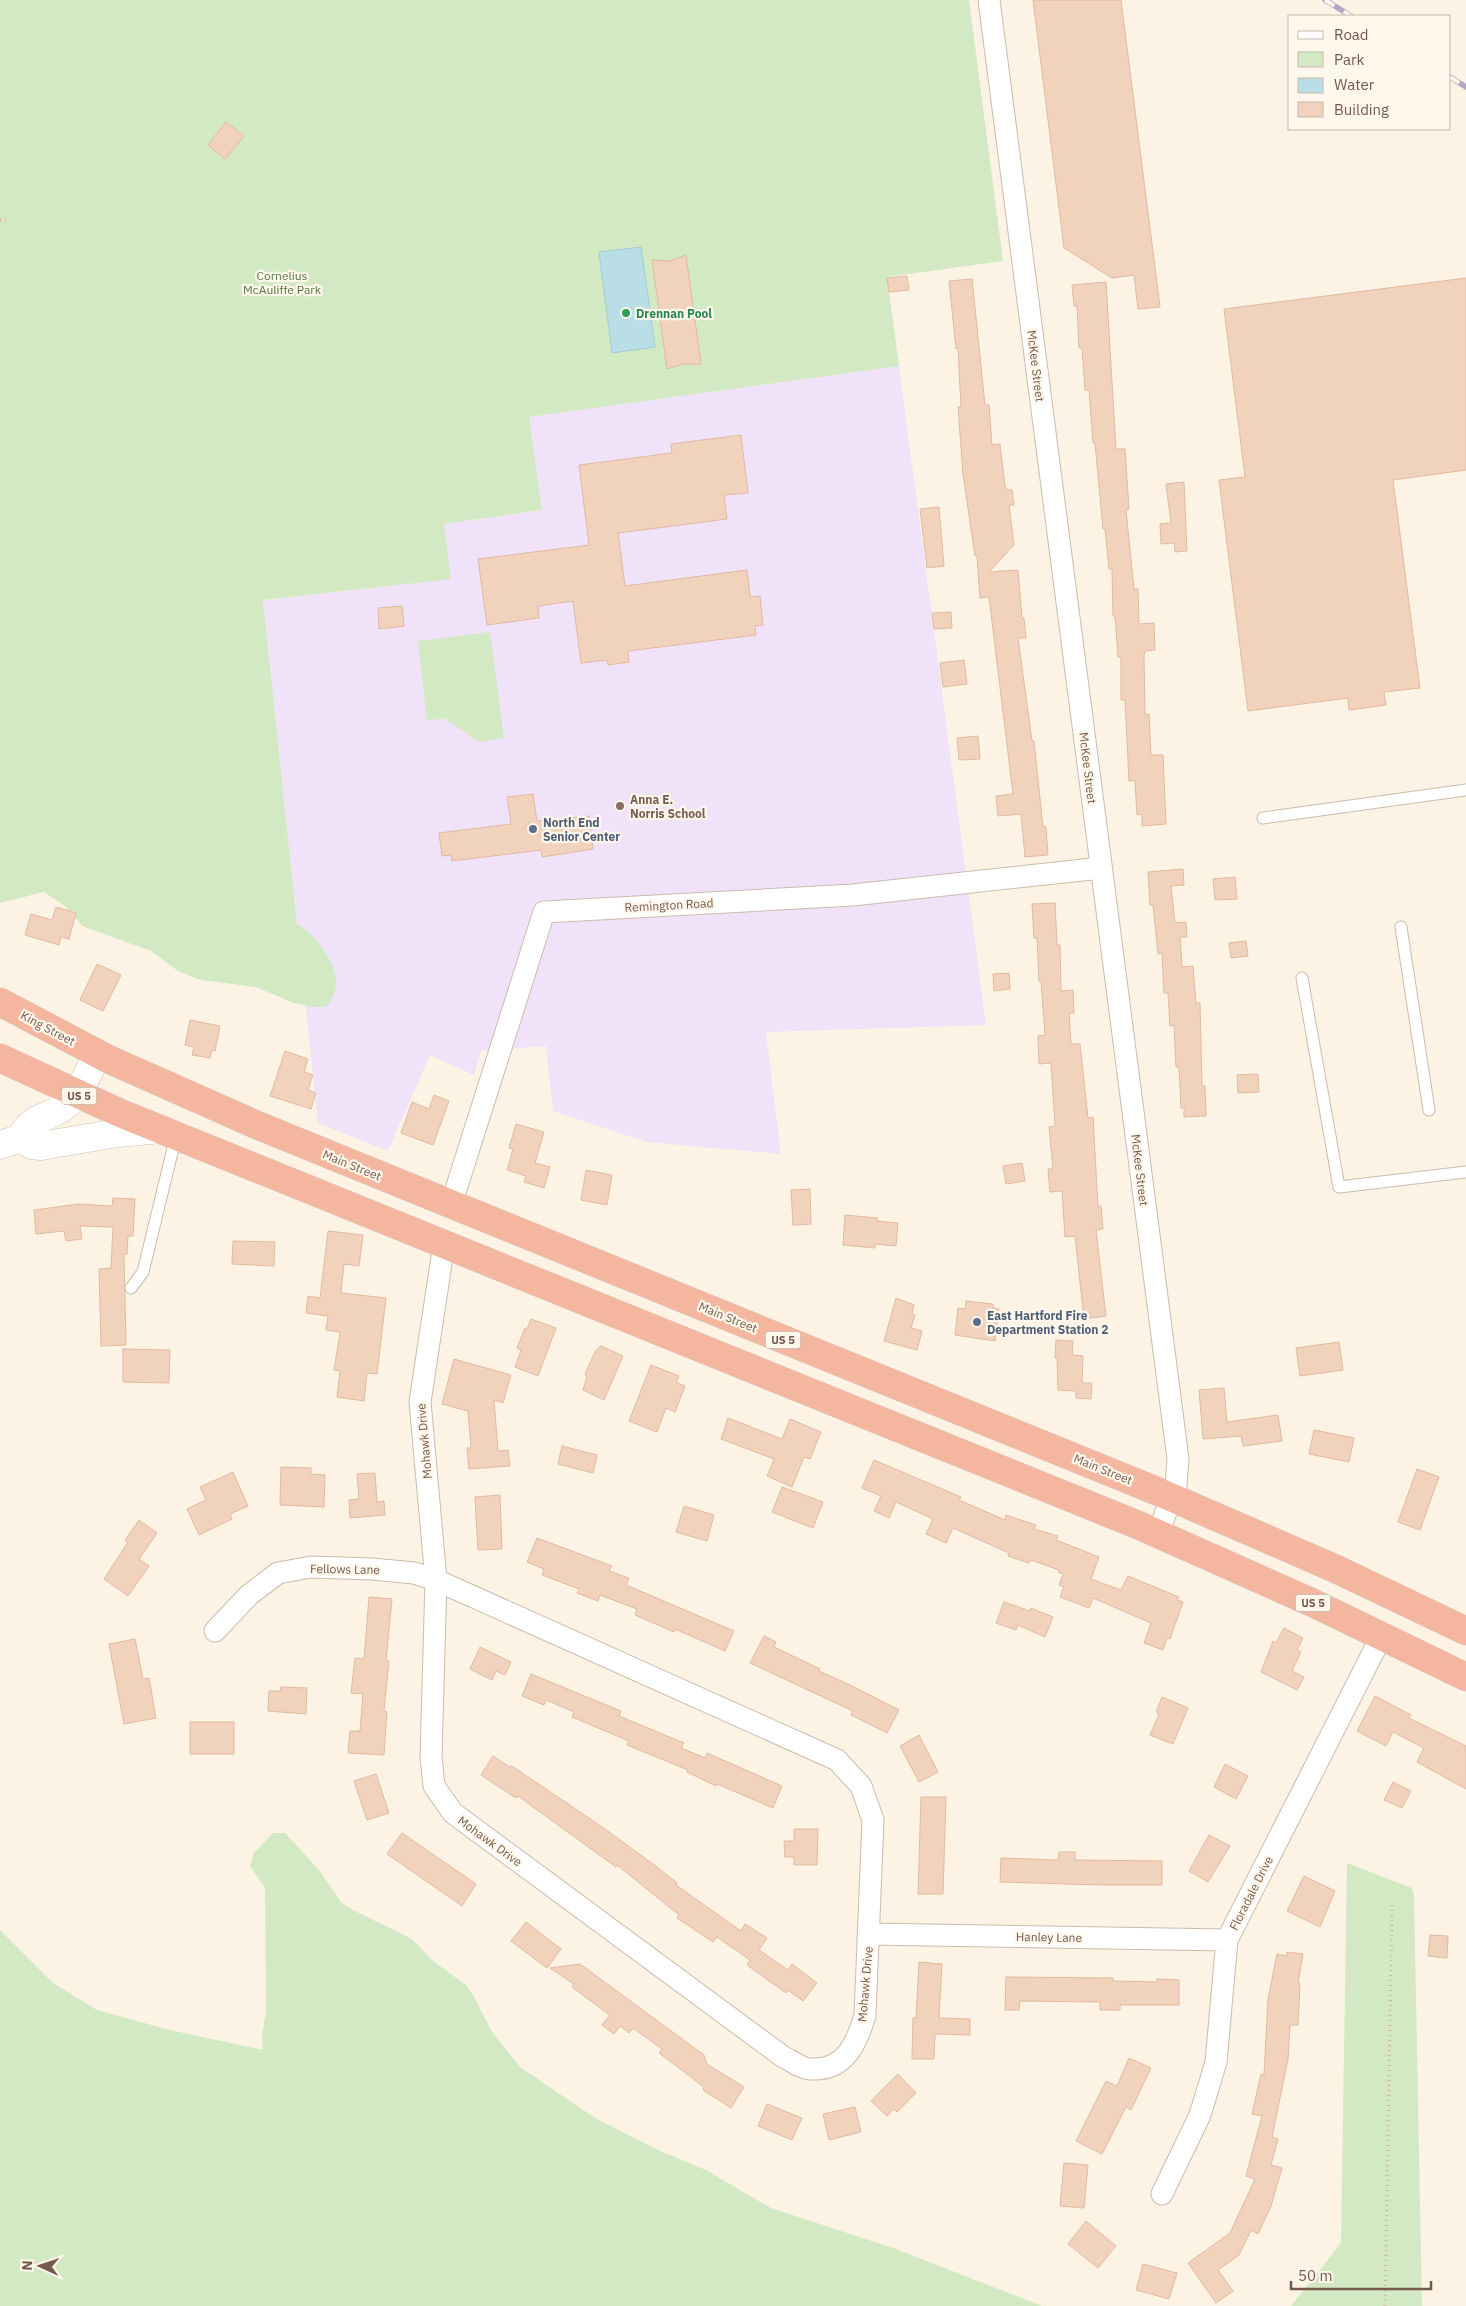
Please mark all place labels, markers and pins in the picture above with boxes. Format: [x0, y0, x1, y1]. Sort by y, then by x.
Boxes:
place label: Drennan Pool [636, 306, 712, 321]
marker: Drennan Pool [620, 307, 632, 319]
place label: Anna E. Norris School [630, 792, 706, 821]
marker: Anna E. Norris School [614, 800, 626, 812]
place label: North End Senior Center [543, 815, 620, 844]
marker: North End Senior Center [527, 823, 539, 835]
place label: East Hartford Fire Department Station 2 [987, 1308, 1109, 1337]
marker: East Hartford Fire Department Station 2 [971, 1316, 983, 1328]

